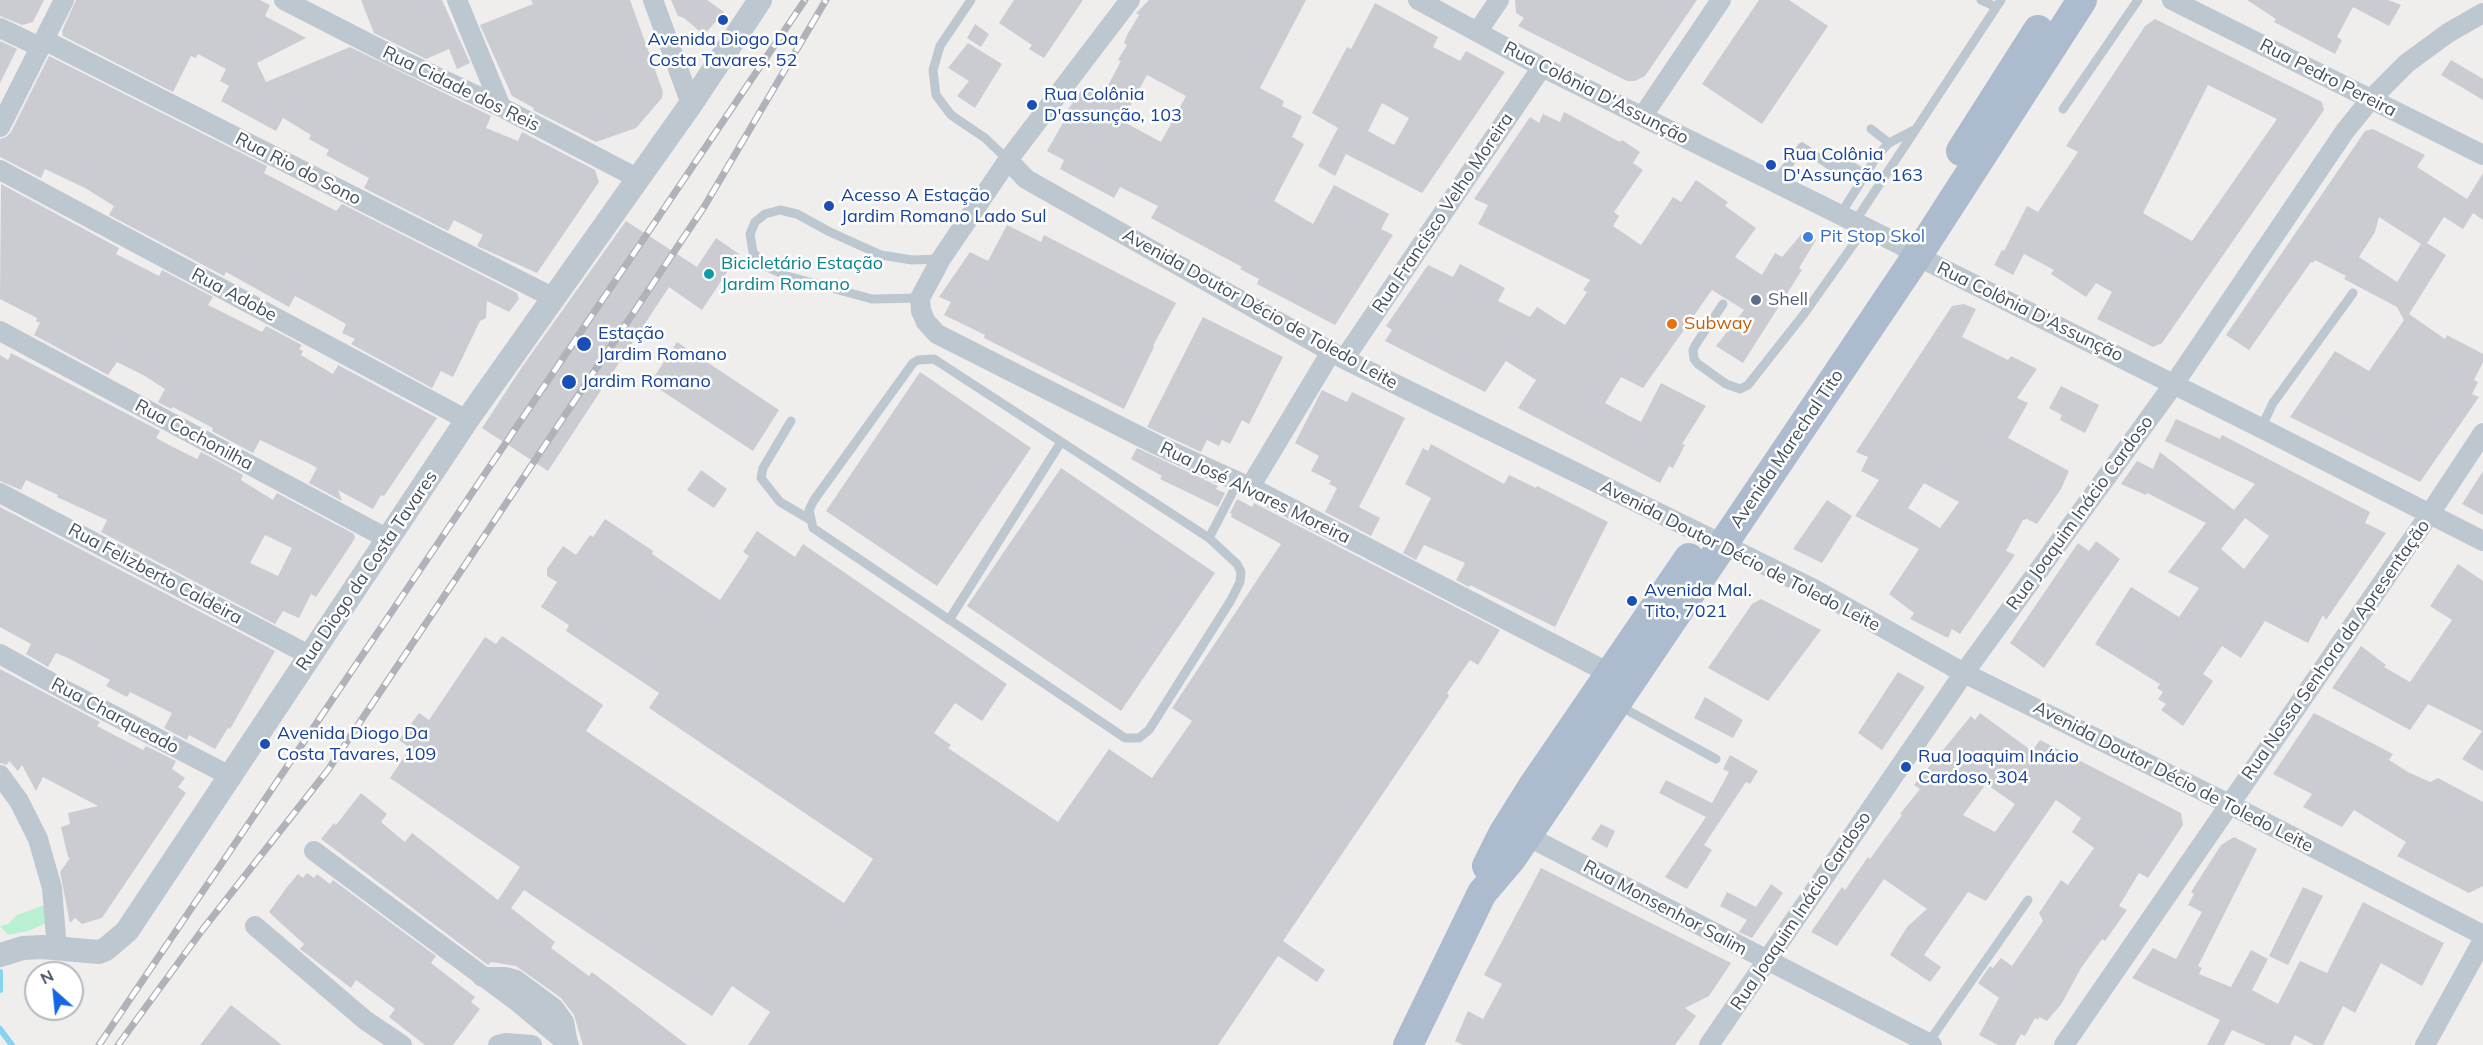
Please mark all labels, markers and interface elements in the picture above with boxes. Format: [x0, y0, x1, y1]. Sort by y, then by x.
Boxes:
marker: Avenida Diogo Da Costa Tavares, 52 [716, 13, 730, 27]
place label: Avenida Diogo Da Costa Tavares, 52 [647, 29, 799, 72]
street label: Rua Pedro Pereira [2256, 34, 2400, 122]
street label: Rua Colônia D'Assunção [1500, 37, 1692, 149]
street label: Rua Cidade dos Reis [379, 42, 543, 136]
place label: Rua Colônia D'assunção, 103 [1044, 84, 1182, 127]
marker: Rua Colônia D'assunção, 103 [1025, 98, 1039, 112]
street label: Rua Francisco Velho Moreira [1368, 109, 1518, 317]
street label: Rua Rio do Sono [232, 128, 364, 210]
place label: Rua Colônia D'Assunção, 163 [1783, 144, 1923, 186]
marker: Rua Colônia D'Assunção, 163 [1764, 158, 1778, 172]
place label: Acesso A Estação Jardim Romano Lado Sul [841, 185, 1047, 228]
marker: Acesso A Estação Jardim Romano Lado Sul [822, 199, 836, 213]
street label: Avenida Doutor Décio de Toledo Leite [1119, 224, 1401, 394]
place label: Pit Stop Skol [1820, 226, 1925, 248]
marker: Pit Stop Skol [1801, 230, 1815, 244]
place label: Bicicletário Estação Jardim Romano [721, 253, 883, 296]
street label: Rua Colônia D'Assunção [1933, 257, 2127, 367]
street label: Rua Adobe [188, 264, 280, 326]
marker: Bicicletário Estação Jardim Romano [702, 267, 716, 281]
place label: Shell [1768, 289, 1808, 311]
marker: Shell [1749, 293, 1763, 307]
place label: Subway [1684, 313, 1752, 335]
marker: Subway [1665, 317, 1679, 331]
place label: Estação Jardim Romano [598, 323, 727, 366]
marker: Estação Jardim Romano [575, 335, 593, 353]
street label: Avenida Marechal Tito [1726, 366, 1848, 532]
place label: Jardim Romano [582, 371, 711, 393]
marker: Jardim Romano [560, 373, 578, 391]
street label: Rua Cochonilha [131, 395, 257, 475]
street label: Rua Joaquim Inácio Cardoso [2002, 412, 2158, 614]
street label: Rua José Alvares Moreira [1156, 437, 1354, 549]
street label: Rua Diogo da Costa Tavares [292, 467, 442, 675]
street label: Avenida Doutor Décio de Toledo Leite [1597, 476, 1883, 636]
street label: Rua Nossa Senhora da Apresentação [2237, 516, 2435, 784]
street label: Rua Felizberto Caldeira [64, 519, 246, 629]
place label: Avenida Mal. Tito, 7021 [1644, 580, 1752, 622]
marker: Avenida Mal. Tito, 7021 [1625, 594, 1639, 608]
street label: Rua Charqueado [48, 673, 182, 759]
street label: Avenida Doutor Décio de Toledo Leite [2030, 697, 2316, 857]
place label: Avenida Diogo Da Costa Tavares, 109 [277, 723, 436, 766]
marker: Avenida Diogo Da Costa Tavares, 109 [258, 737, 272, 751]
place label: Rua Joaquim Inácio Cardoso, 304 [1918, 746, 2079, 789]
marker: Rua Joaquim Inácio Cardoso, 304 [1899, 760, 1913, 774]
street label: Rua Joaquim Inácio Cardoso [1726, 808, 1876, 1014]
street label: Rua Monsenhor Salim [1579, 856, 1751, 960]
north arrow [24, 961, 84, 1021]
text: N [37, 965, 57, 988]

